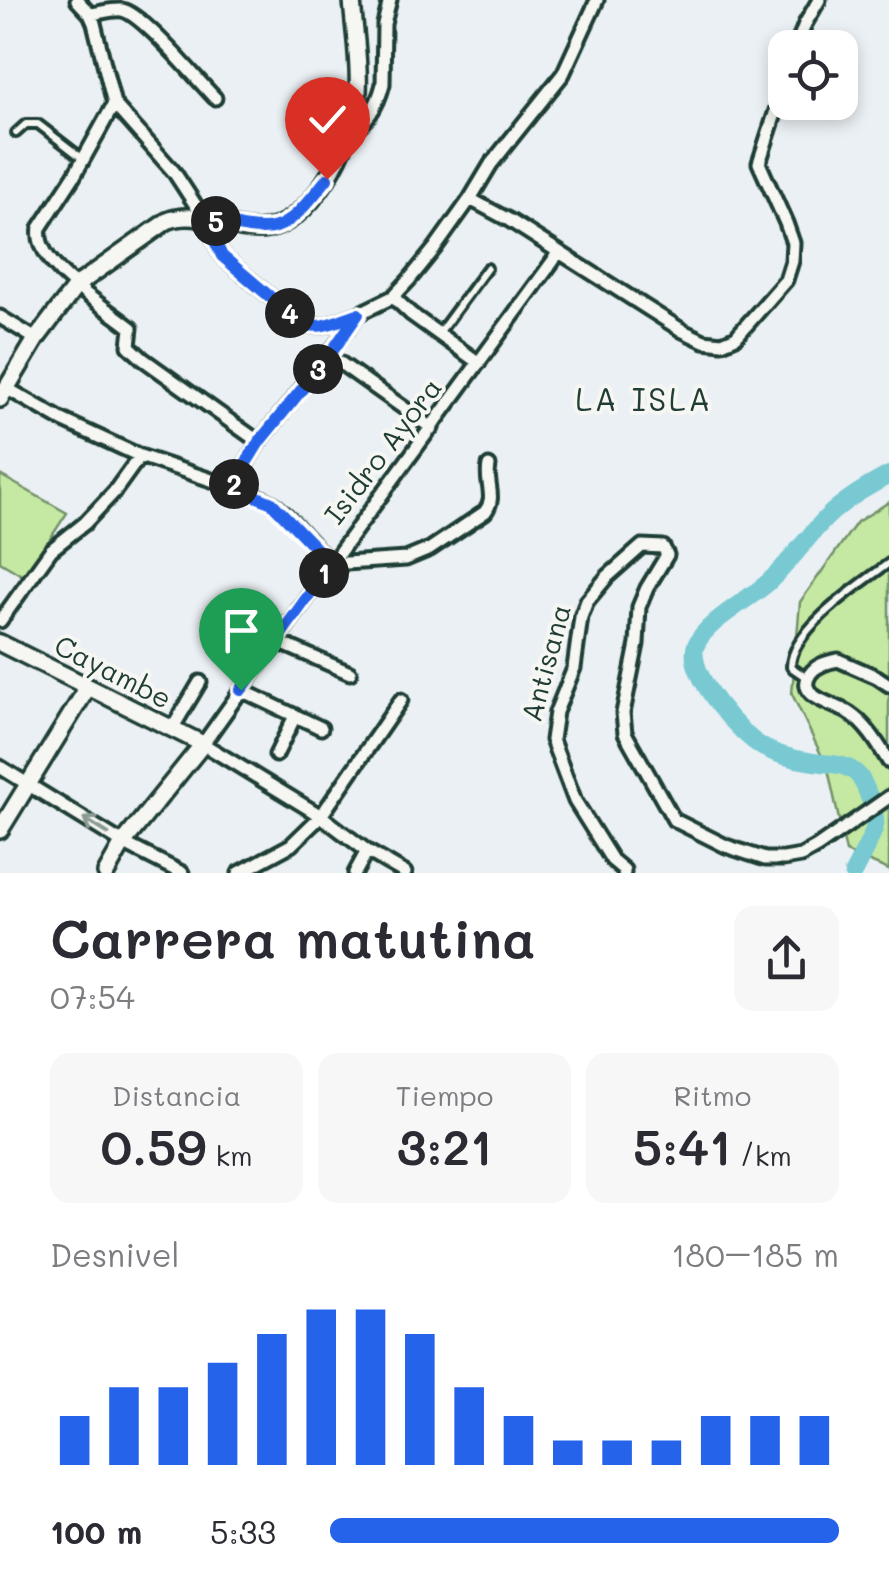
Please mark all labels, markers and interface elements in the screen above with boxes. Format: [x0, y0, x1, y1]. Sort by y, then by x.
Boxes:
map controls [768, 30, 858, 120]
button: locate [768, 30, 858, 120]
pin [285, 77, 370, 180]
icon: check [300, 92, 355, 147]
pin: 5 [191, 196, 241, 246]
text: 5 [208, 203, 224, 239]
pin: 4 [265, 288, 315, 338]
text: 4 [281, 295, 299, 331]
pin: 3 [293, 344, 343, 394]
text: 3 [310, 351, 326, 387]
street label: Isidro Ayora [315, 370, 449, 531]
district label: LA ISLA [575, 377, 713, 419]
pin: 2 [209, 459, 259, 509]
text: 2 [226, 466, 242, 502]
pin: 1 [299, 548, 349, 598]
text: 1 [318, 555, 330, 591]
pin [199, 588, 284, 691]
street label: Antisana [512, 600, 578, 725]
icon: arrive [214, 603, 269, 658]
street label: Cayambe [49, 626, 178, 716]
one-way arrow [83, 815, 111, 836]
text: Carrera matutina [50, 901, 536, 973]
button: share [734, 906, 839, 1011]
text: 07:54 [50, 975, 135, 1017]
text: Distancia [112, 1077, 241, 1113]
text: Tiempo [396, 1077, 493, 1113]
text: Ritmo [674, 1077, 751, 1113]
text: 0.59 [100, 1113, 206, 1179]
text: 3:21 [397, 1113, 492, 1179]
text: 5:41 [633, 1113, 731, 1179]
text: km [206, 1137, 253, 1173]
text: /km [731, 1137, 792, 1173]
text: Desnivel [50, 1233, 180, 1275]
text: 180–185 m [671, 1233, 839, 1275]
text: 100 m [50, 1510, 142, 1552]
text: 5:33 [210, 1510, 276, 1552]

